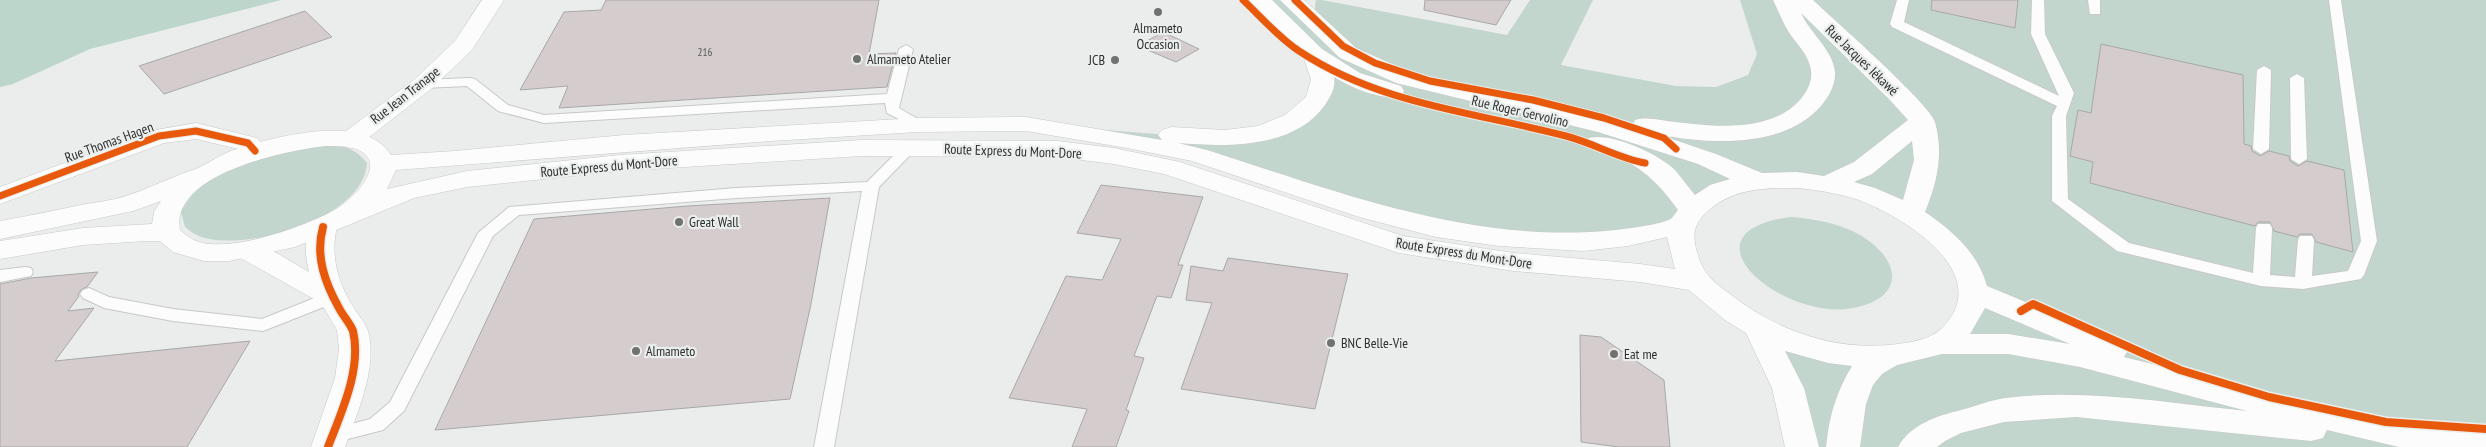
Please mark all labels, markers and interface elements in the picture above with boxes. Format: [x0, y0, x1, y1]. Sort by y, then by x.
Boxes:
marker: Almameto Occasion [1152, 6, 1164, 18]
place label: Almameto Occasion [1133, 19, 1183, 53]
street label: Rue Jacques Iékawé [1822, 21, 1903, 100]
house number: 216 [698, 45, 712, 59]
place label: Almameto Atelier [867, 50, 951, 68]
place label: JCB [1088, 51, 1105, 69]
marker: Almameto Atelier [851, 53, 863, 65]
marker: JCB [1109, 54, 1121, 66]
street label: Rue Jean Tranape [367, 62, 443, 128]
street label: Rue Roger Gervolino [1470, 91, 1570, 131]
street label: Rue Thomas Hagen [62, 118, 156, 166]
street label: Route Express du Mont-Dore [944, 140, 1082, 162]
street label: Route Express du Mont-Dore [540, 151, 679, 181]
place label: Great Wall [689, 213, 739, 231]
marker: Great Wall [673, 216, 685, 228]
street label: Route Express du Mont-Dore [1395, 233, 1534, 273]
place label: BNC Belle-Vie [1341, 334, 1408, 352]
marker: BNC Belle-Vie [1325, 337, 1337, 349]
place label: Almameto [646, 342, 695, 360]
marker: Almameto [630, 345, 642, 357]
place label: Eat me [1624, 345, 1658, 363]
marker: Eat me [1608, 348, 1620, 360]

